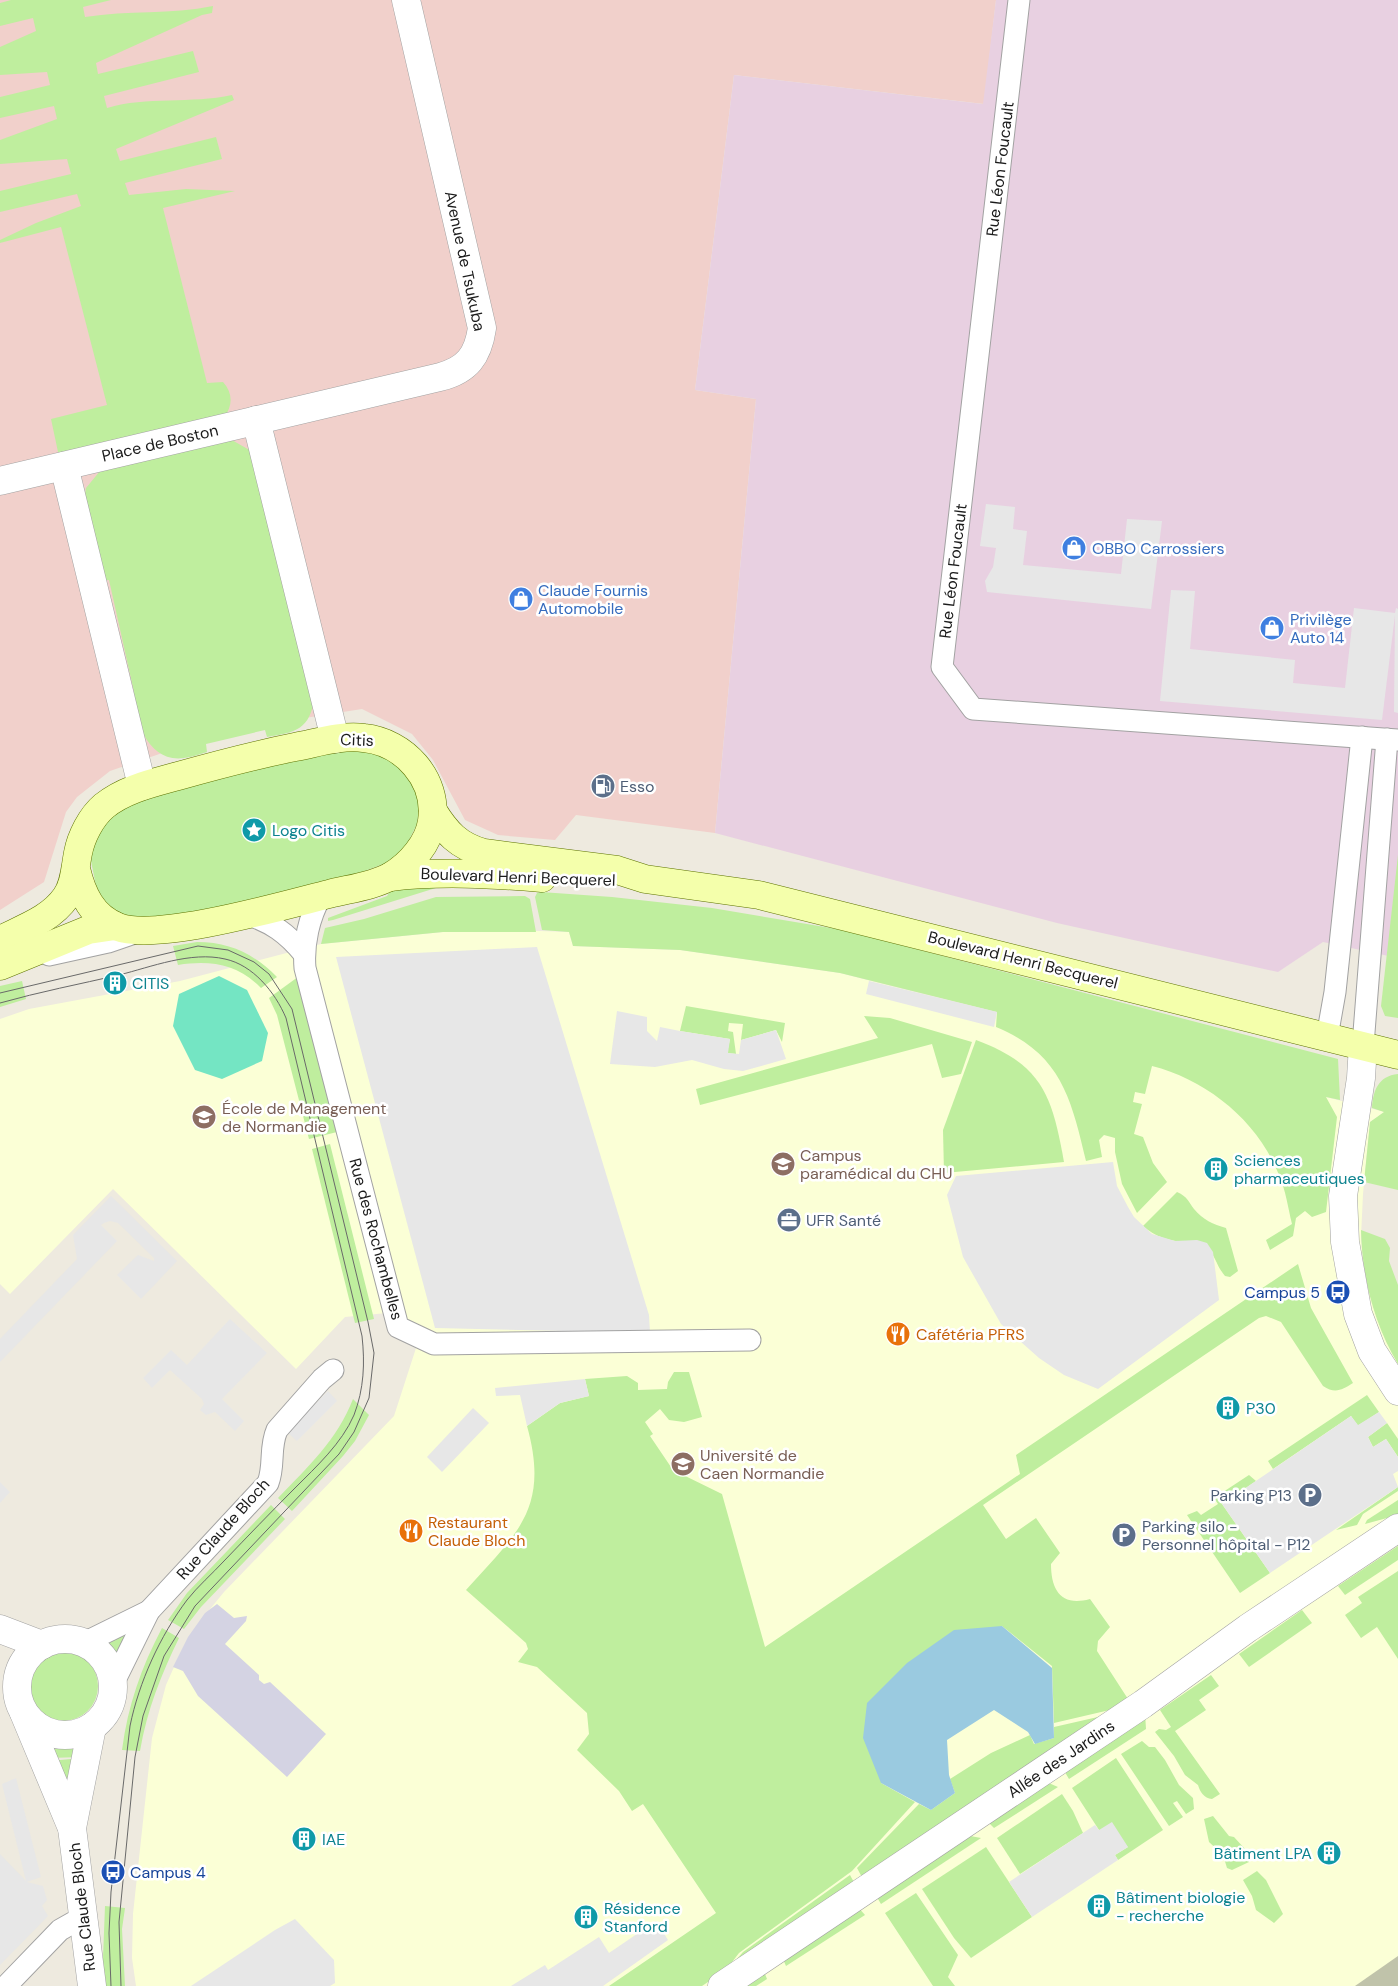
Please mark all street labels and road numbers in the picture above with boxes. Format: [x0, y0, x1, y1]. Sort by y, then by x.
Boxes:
street label: Rue Léon Foucault [981, 100, 1019, 238]
street label: Avenue de Tsukuba [440, 189, 490, 333]
street label: Place de Boston [100, 419, 220, 467]
street label: Rue Léon Foucault [934, 502, 972, 640]
street label: Citis [340, 729, 374, 751]
street label: Boulevard Henri Becquerel [420, 863, 616, 891]
street label: Boulevard Henri Becquerel [926, 926, 1120, 994]
street label: Rue des Rochambelles [344, 1156, 408, 1322]
street label: Rue Claude Bloch [172, 1474, 274, 1584]
street label: Allée des Jardins [1003, 1715, 1119, 1803]
street label: Rue Claude Bloch [64, 1842, 100, 1972]

